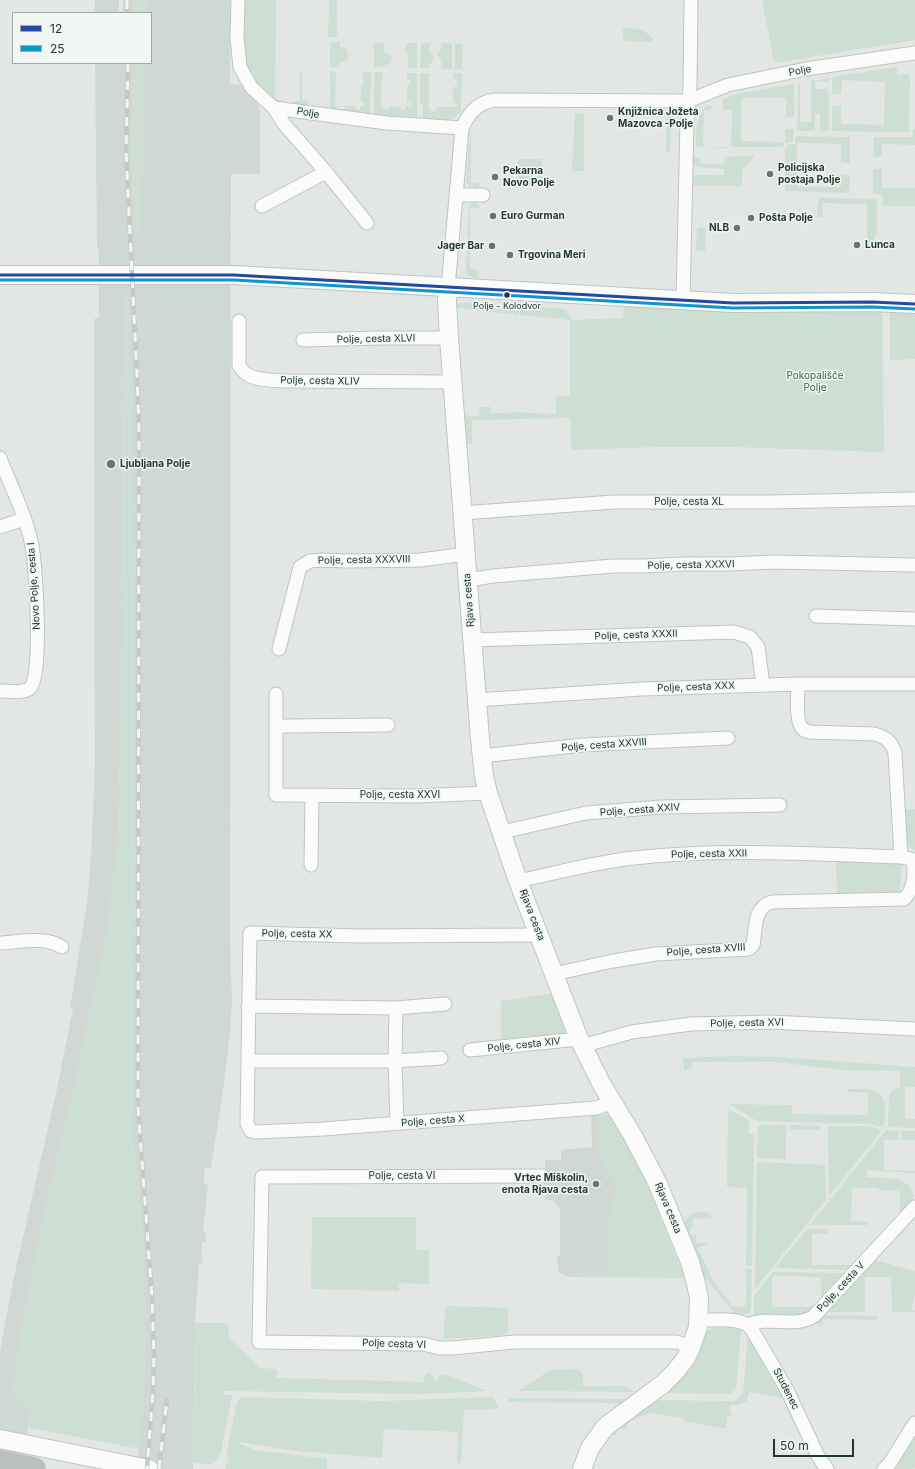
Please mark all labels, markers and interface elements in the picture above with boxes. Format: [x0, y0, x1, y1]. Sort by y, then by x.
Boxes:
legend [12, 12, 152, 64]
text: 12 [50, 21, 62, 36]
text: 25 [50, 41, 65, 56]
street label: Polje [788, 63, 812, 79]
street label: Polje [296, 105, 320, 121]
place label: Knjižnica Jožeta Mazovca -Polje [618, 106, 698, 130]
marker: Knjižnica Jožeta Mazovca -Polje [605, 113, 615, 123]
place label: Policijska postaja Polje [778, 162, 840, 186]
place label: Pekarna Novo Polje [503, 165, 555, 188]
marker: Policijska postaja Polje [765, 169, 775, 179]
marker: Pekarna Novo Polje [490, 172, 500, 182]
place label: Euro Gurman [501, 210, 565, 222]
marker: Euro Gurman [488, 211, 498, 221]
place label: Pošta Polje [759, 212, 813, 224]
marker: Pošta Polje [746, 213, 756, 223]
place label: NLB [709, 222, 729, 234]
marker: NLB [732, 223, 742, 233]
place label: Lunca [865, 239, 895, 251]
place label: Jager Bar [437, 240, 484, 252]
marker: Lunca [852, 240, 862, 250]
marker: Jager Bar [487, 241, 497, 251]
place label: Trgovina Meri [518, 249, 585, 261]
marker: Trgovina Meri [505, 250, 515, 260]
marker: Polje - Kolodvor [502, 290, 512, 300]
place label: Polje - Kolodvor [473, 301, 541, 311]
street label: Polje, cesta XLVI [337, 332, 415, 346]
park label: Pokopališče Polje [786, 370, 844, 394]
street label: Polje, cesta XLIV [280, 374, 360, 388]
marker: Ljubljana Polje [105, 458, 117, 470]
place label: Ljubljana Polje [120, 458, 190, 470]
street label: Polje, cesta XL [654, 496, 724, 508]
street label: Novo Polje, cesta I [25, 542, 43, 630]
street label: Polje, cesta XXXVIII [318, 553, 410, 567]
street label: Polje, cesta XXXVI [647, 558, 735, 572]
street label: Rjava cesta [461, 573, 477, 627]
street label: Polje, cesta XXXII [594, 628, 678, 642]
street label: Polje, cesta XXX [657, 680, 735, 694]
street label: Polje, cesta XXVIII [561, 736, 647, 754]
street label: Polje, cesta XXVI [360, 789, 440, 801]
street label: Polje, cesta XXIV [599, 801, 681, 819]
street label: Polje, cesta XXII [671, 847, 747, 861]
street label: Rjava cesta [517, 888, 547, 942]
street label: Polje, cesta XX [261, 927, 333, 941]
street label: Polje, cesta XVIII [666, 941, 746, 959]
street label: Polje, cesta XVI [710, 1016, 784, 1030]
street label: Polje, cesta XIV [487, 1035, 561, 1055]
street label: Polje, cesta X [401, 1113, 465, 1129]
street label: Polje, cesta VI [369, 1170, 435, 1182]
place label: Vrtec Miškolin, enota Rjava cesta [502, 1172, 588, 1196]
marker: Vrtec Miškolin, enota Rjava cesta [591, 1179, 601, 1189]
street label: Rjava cesta [652, 1181, 684, 1235]
street label: Polje, cesta V [815, 1259, 867, 1315]
street label: Polje cesta VI [362, 1337, 426, 1351]
street label: Studenec [770, 1366, 802, 1412]
scale bar [775, 1431, 856, 1457]
text: 50 m [780, 1438, 809, 1453]

